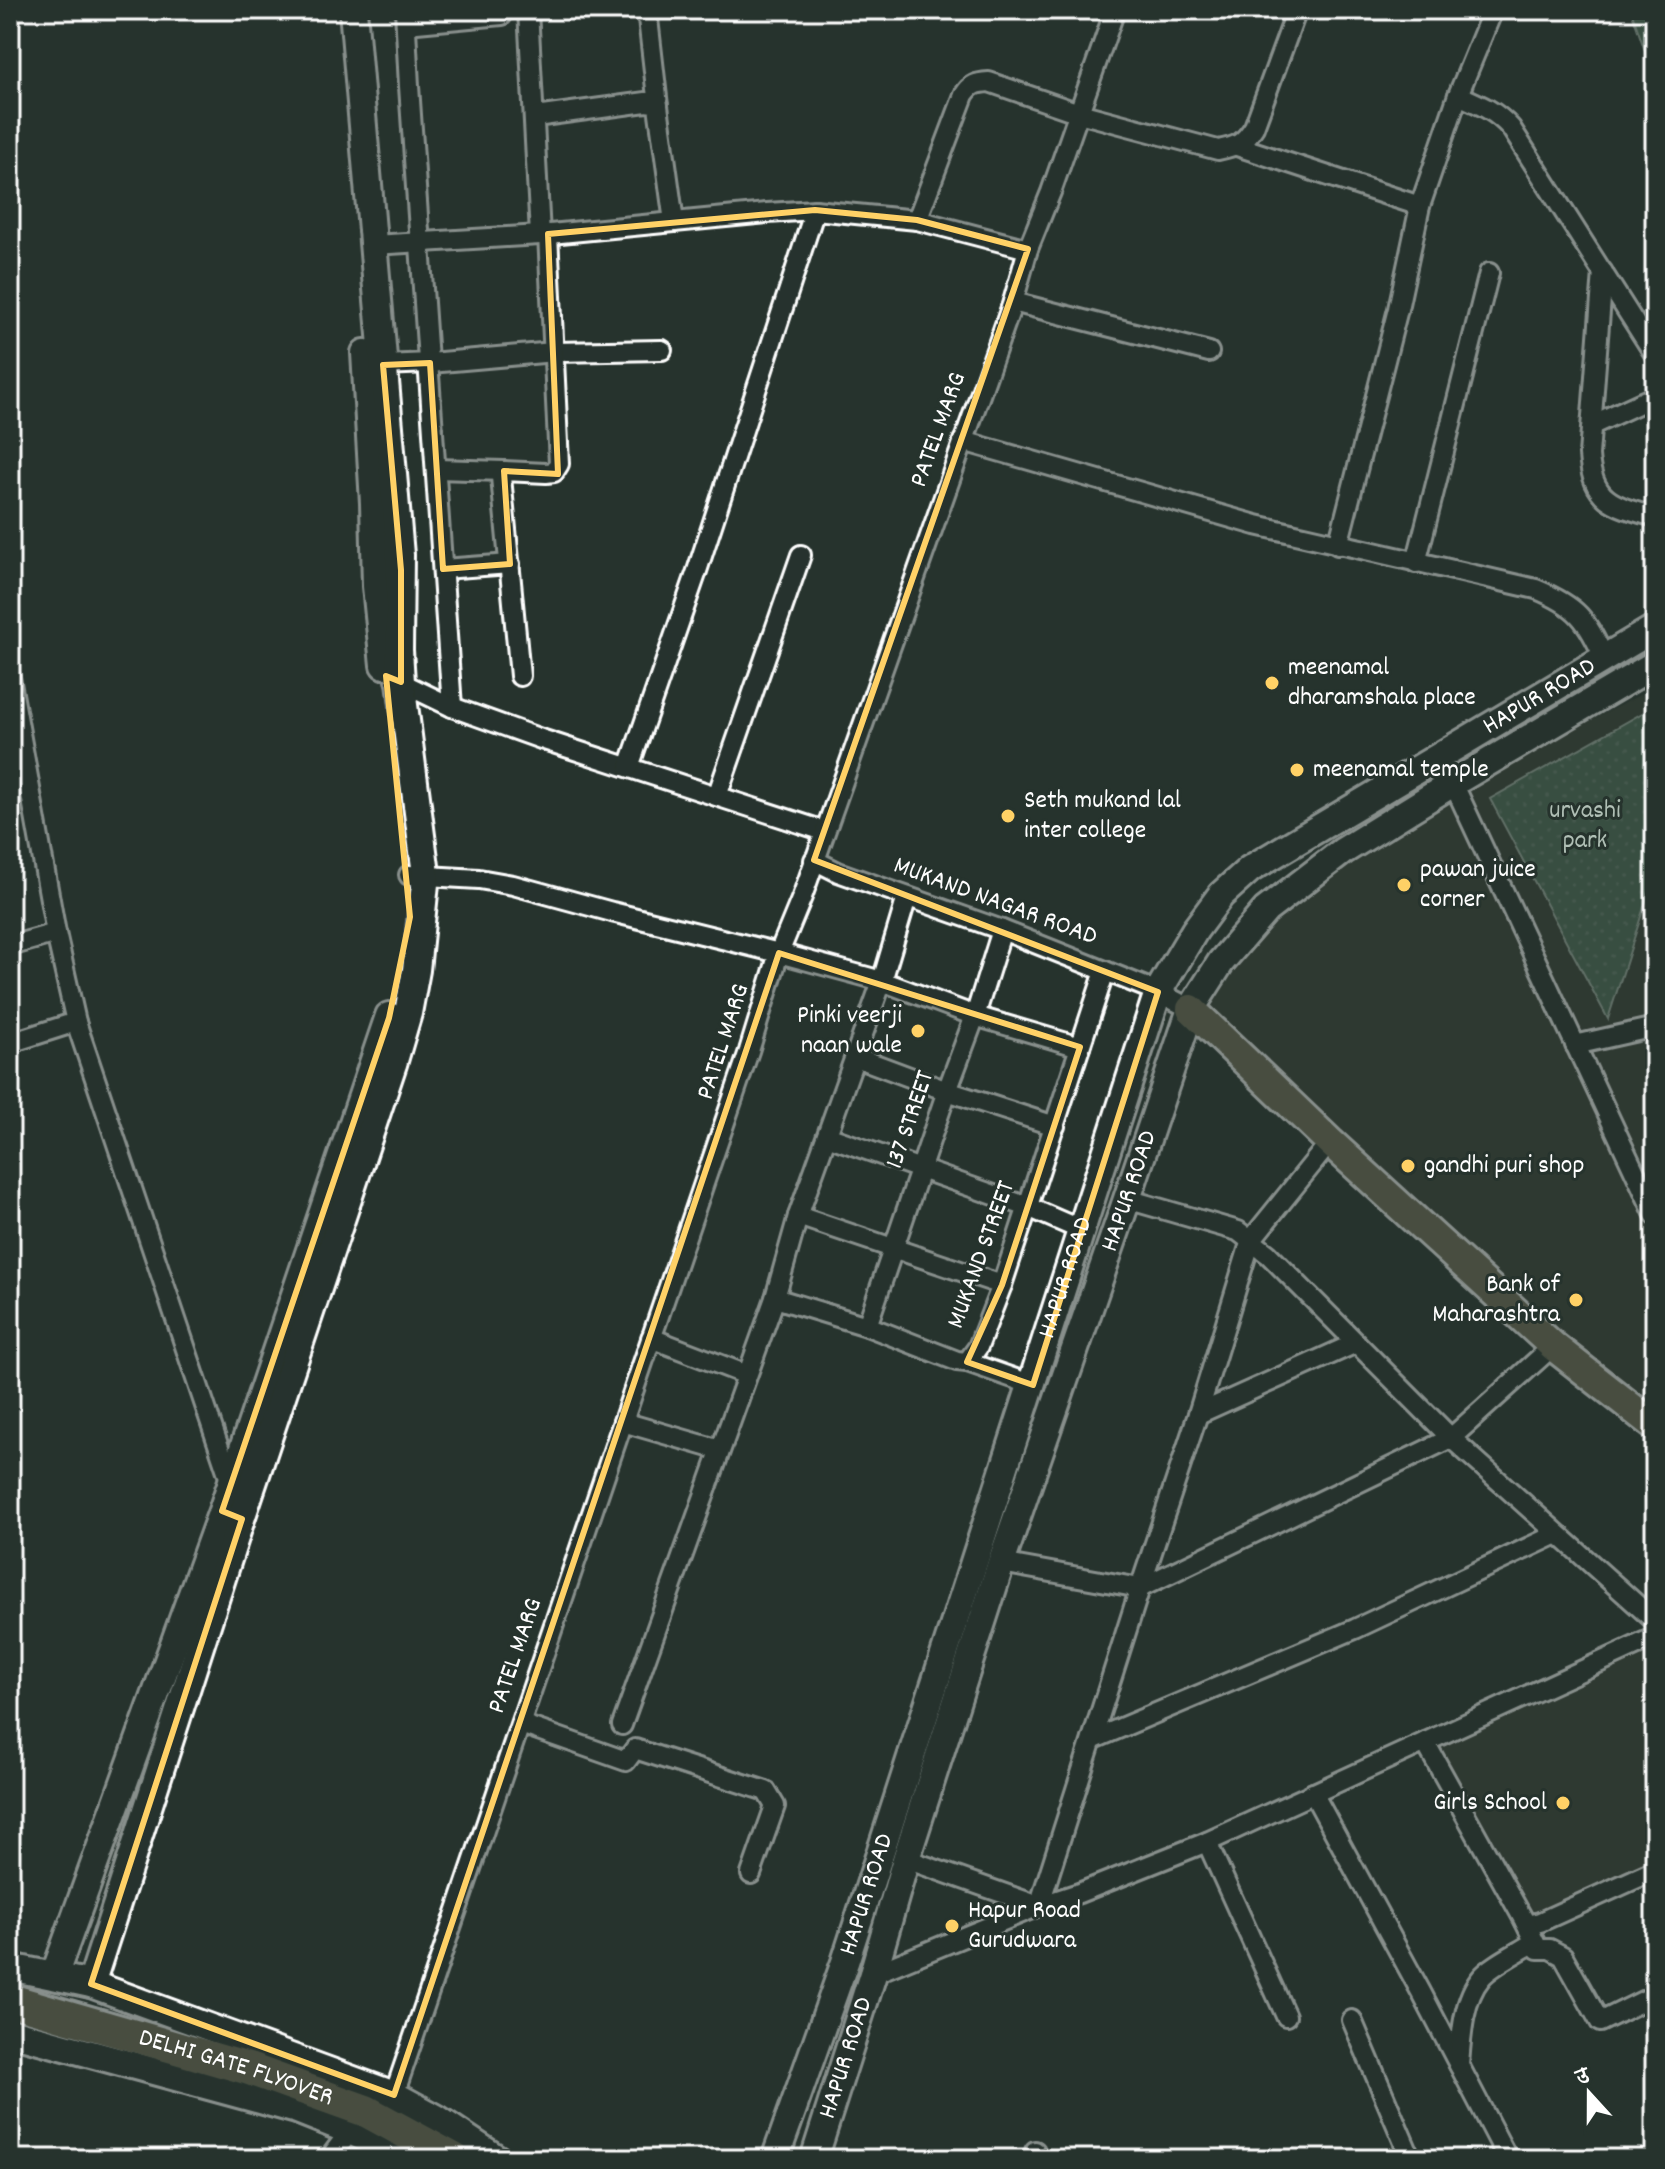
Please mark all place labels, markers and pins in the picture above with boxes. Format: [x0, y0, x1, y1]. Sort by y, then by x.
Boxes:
place label: meenamal dharamshala place [1288, 650, 1476, 717]
marker: meenamal dharamshala place [1263, 674, 1281, 692]
place label: meenamal temple [1313, 752, 1489, 789]
marker: meenamal temple [1288, 761, 1306, 779]
place label: Seth mukand lal inter college [1024, 783, 1181, 850]
marker: Seth mukand lal inter college [999, 807, 1017, 825]
place label: pawan juice corner [1420, 852, 1536, 919]
marker: pawan juice corner [1395, 876, 1413, 894]
place label: Pinki veerji naan wale [797, 998, 902, 1065]
marker: Pinki veerji naan wale [909, 1022, 927, 1040]
place label: gandhi puri shop [1424, 1148, 1584, 1185]
marker: gandhi puri shop [1399, 1157, 1417, 1175]
place label: Bank of Maharashtra [1432, 1267, 1561, 1334]
marker: Bank of Maharashtra [1567, 1291, 1585, 1309]
place label: Girls School [1433, 1785, 1547, 1822]
marker: Girls School [1554, 1794, 1572, 1812]
place label: Hapur Road Gurudwara [968, 1893, 1081, 1960]
marker: Hapur Road Gurudwara [943, 1917, 961, 1935]

